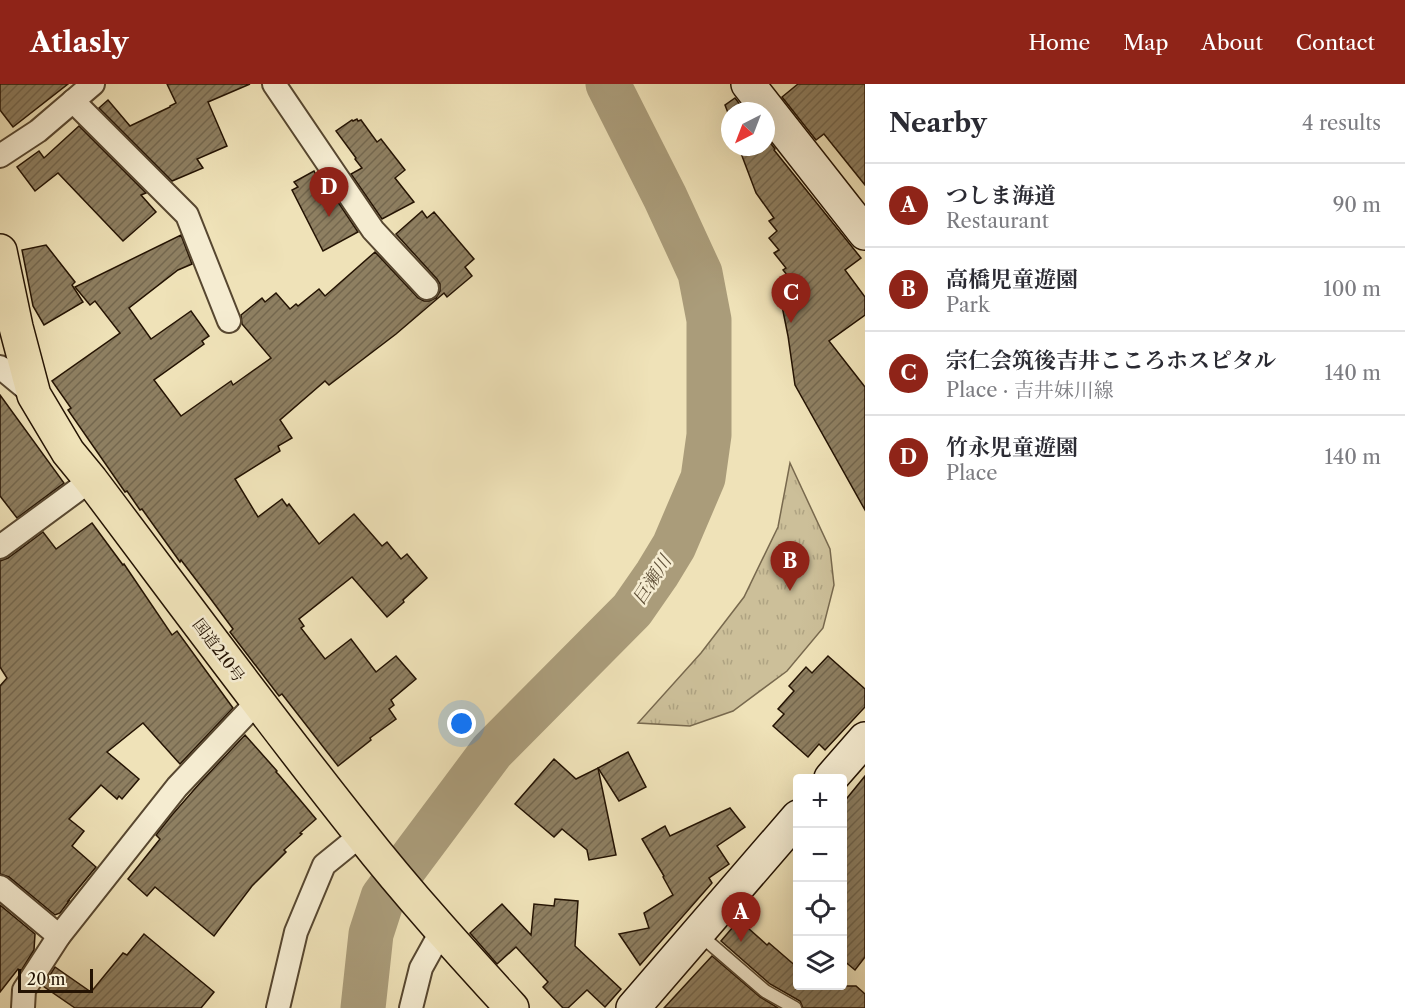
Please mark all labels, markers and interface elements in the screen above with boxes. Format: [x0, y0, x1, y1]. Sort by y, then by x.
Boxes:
text: Atlasly [30, 25, 129, 59]
text: Home [1029, 30, 1090, 55]
text: Map [1123, 30, 1168, 55]
text: About [1201, 30, 1263, 55]
text: Contact [1296, 30, 1375, 55]
north arrow [721, 102, 775, 156]
text: Nearby [889, 107, 987, 139]
text: 4 results [1302, 111, 1381, 135]
pin: D [310, 168, 348, 217]
text: つしま海道 [946, 182, 1056, 209]
text: A [901, 193, 916, 217]
text: 90 m [1333, 193, 1381, 217]
text: Restaurant [946, 209, 1049, 233]
text: 高橋児童遊園 [946, 266, 1078, 293]
pin: C [772, 274, 810, 323]
text: B [901, 277, 916, 301]
text: 100 m [1323, 277, 1381, 301]
text: Park [946, 293, 989, 317]
text: 宗仁会筑後吉井こころホスピタル [946, 347, 1276, 374]
text: C [900, 361, 917, 385]
text: 140 m [1324, 361, 1381, 385]
text: Place · 吉井妹川線 [946, 378, 1114, 402]
text: 竹永児童遊園 [946, 434, 1078, 461]
text: D [900, 445, 917, 469]
text: 140 m [1324, 445, 1381, 469]
text: Place [946, 461, 997, 485]
pin: B [770, 542, 810, 591]
water label: 巨瀬川 [628, 550, 677, 609]
street label: 国道210号 [189, 614, 249, 686]
your location [447, 709, 476, 738]
map controls [793, 774, 847, 990]
button: + [793, 774, 847, 828]
button: − [793, 828, 847, 882]
button: locate [793, 882, 847, 936]
pin: A [722, 892, 760, 942]
button: layers [793, 936, 847, 990]
scale bar [18, 966, 93, 994]
text: 20 m [27, 969, 66, 989]

